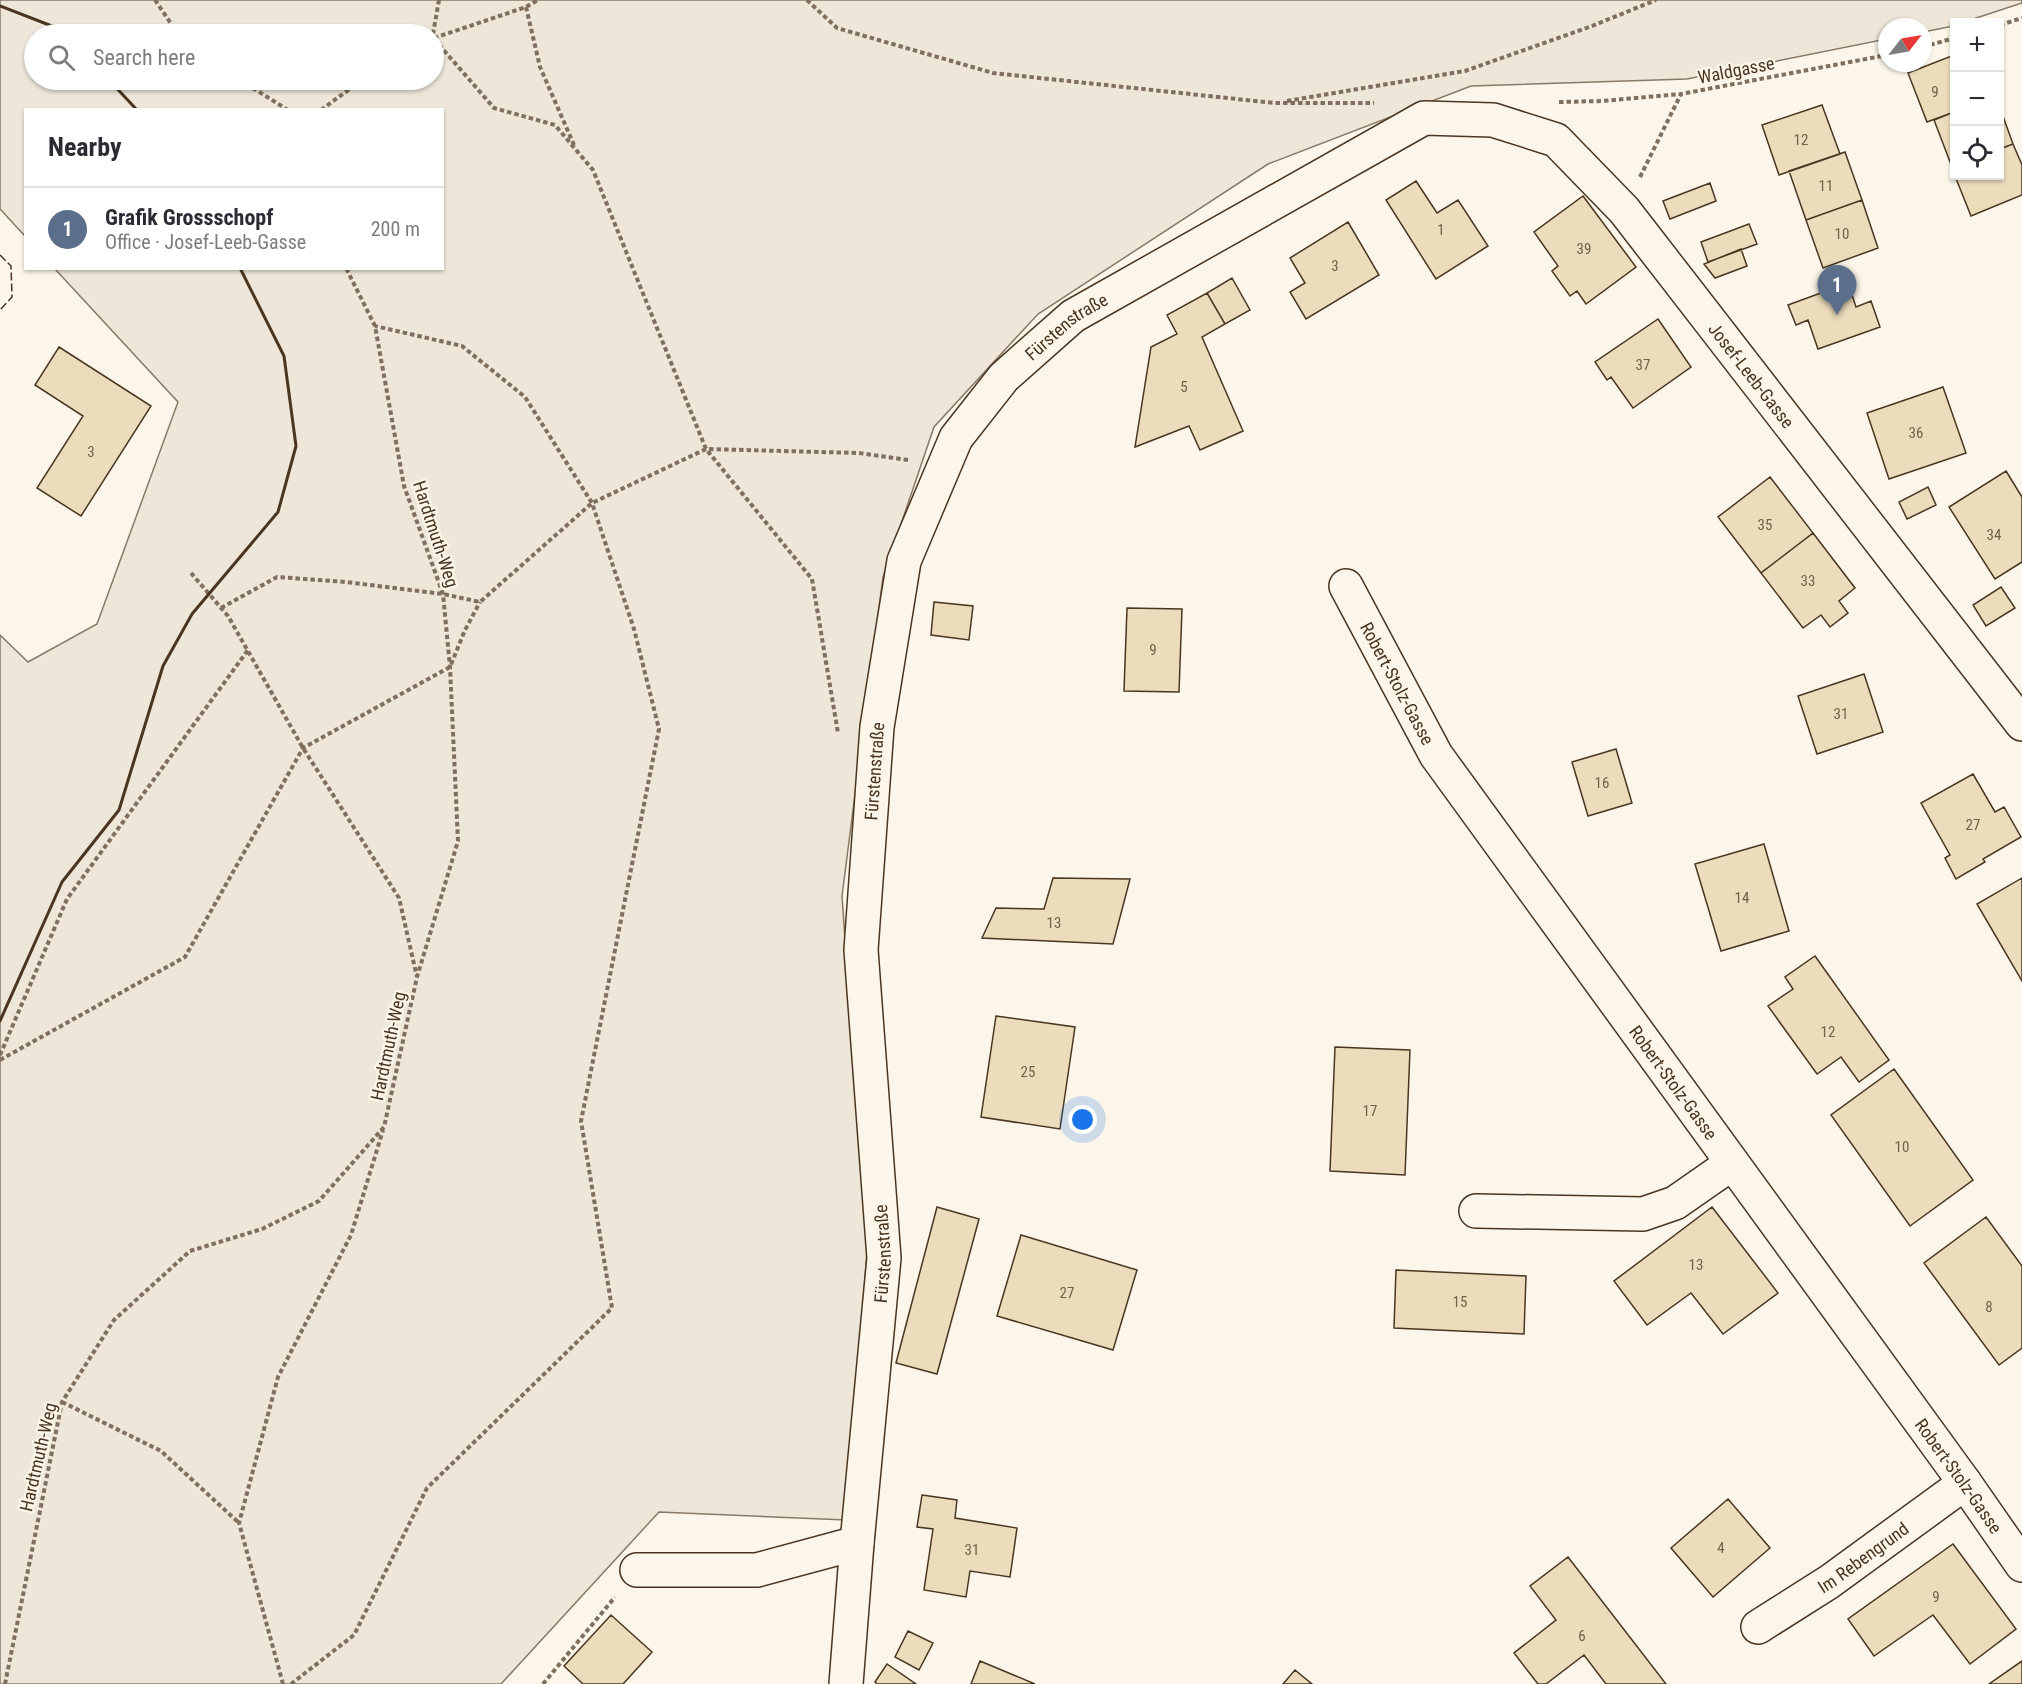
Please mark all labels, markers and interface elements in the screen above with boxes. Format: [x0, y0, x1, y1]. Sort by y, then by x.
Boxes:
north arrow [1878, 18, 1932, 72]
map controls [1950, 18, 2004, 180]
button: + [1950, 18, 2004, 72]
search box [24, 24, 444, 90]
icon: search [45, 41, 78, 74]
text: Search here [93, 45, 195, 70]
street label: Waldgasse [1696, 52, 1776, 88]
button: − [1950, 72, 2004, 126]
house number: 9 [1931, 83, 1939, 101]
button: locate [1950, 126, 2004, 180]
house number: 12 [1794, 131, 1808, 149]
text: Nearby [48, 132, 122, 162]
house number: 11 [1819, 177, 1833, 195]
text: Grafik Grossschopf [105, 205, 273, 230]
text: 1 [62, 217, 73, 241]
text: 200 m [371, 217, 420, 241]
house number: 1 [1437, 221, 1445, 239]
house number: 10 [1835, 225, 1849, 243]
text: Office · Josef-Leeb-Gasse [105, 230, 306, 254]
house number: 39 [1577, 240, 1591, 258]
house number: 3 [1331, 257, 1339, 275]
pin: 1 [1818, 266, 1856, 315]
street label: Fürstenstraße [1020, 288, 1111, 364]
street label: Josef-Leeb-Gasse [1704, 318, 1799, 432]
house number: 37 [1636, 356, 1650, 374]
house number: 5 [1180, 378, 1188, 396]
house number: 36 [1909, 424, 1923, 442]
house number: 3 [87, 443, 95, 461]
street label: Hardtmuth-Weg [409, 478, 463, 590]
house number: 35 [1758, 516, 1772, 534]
house number: 34 [1987, 526, 2001, 544]
house number: 33 [1801, 572, 1815, 590]
street label: Robert-Stolz-Gasse [1357, 618, 1439, 748]
house number: 9 [1149, 641, 1157, 659]
house number: 31 [1834, 705, 1848, 723]
street label: Fürstenstraße [860, 720, 888, 821]
house number: 16 [1595, 774, 1609, 792]
house number: 27 [1966, 816, 1980, 834]
house number: 14 [1735, 889, 1749, 907]
house number: 13 [1047, 914, 1061, 932]
street label: Hardtmuth-Weg [366, 990, 410, 1102]
street label: Robert-Stolz-Gasse [1625, 1021, 1722, 1143]
house number: 12 [1821, 1023, 1835, 1041]
house number: 25 [1021, 1063, 1035, 1081]
house number: 17 [1363, 1102, 1377, 1120]
your location [1068, 1105, 1097, 1134]
house number: 10 [1895, 1138, 1909, 1156]
street label: Fürstenstraße [869, 1204, 894, 1304]
house number: 13 [1689, 1256, 1703, 1274]
house number: 27 [1060, 1284, 1074, 1302]
house number: 15 [1453, 1293, 1467, 1311]
house number: 8 [1985, 1298, 1993, 1316]
street label: Hardtmuth-Weg [15, 1401, 61, 1513]
street label: Robert-Stolz-Gasse [1911, 1414, 2007, 1537]
street label: Im Rebengrund [1814, 1517, 1912, 1597]
house number: 4 [1717, 1539, 1725, 1557]
house number: 31 [965, 1541, 979, 1559]
house number: 9 [1932, 1588, 1940, 1606]
house number: 6 [1578, 1627, 1586, 1645]

